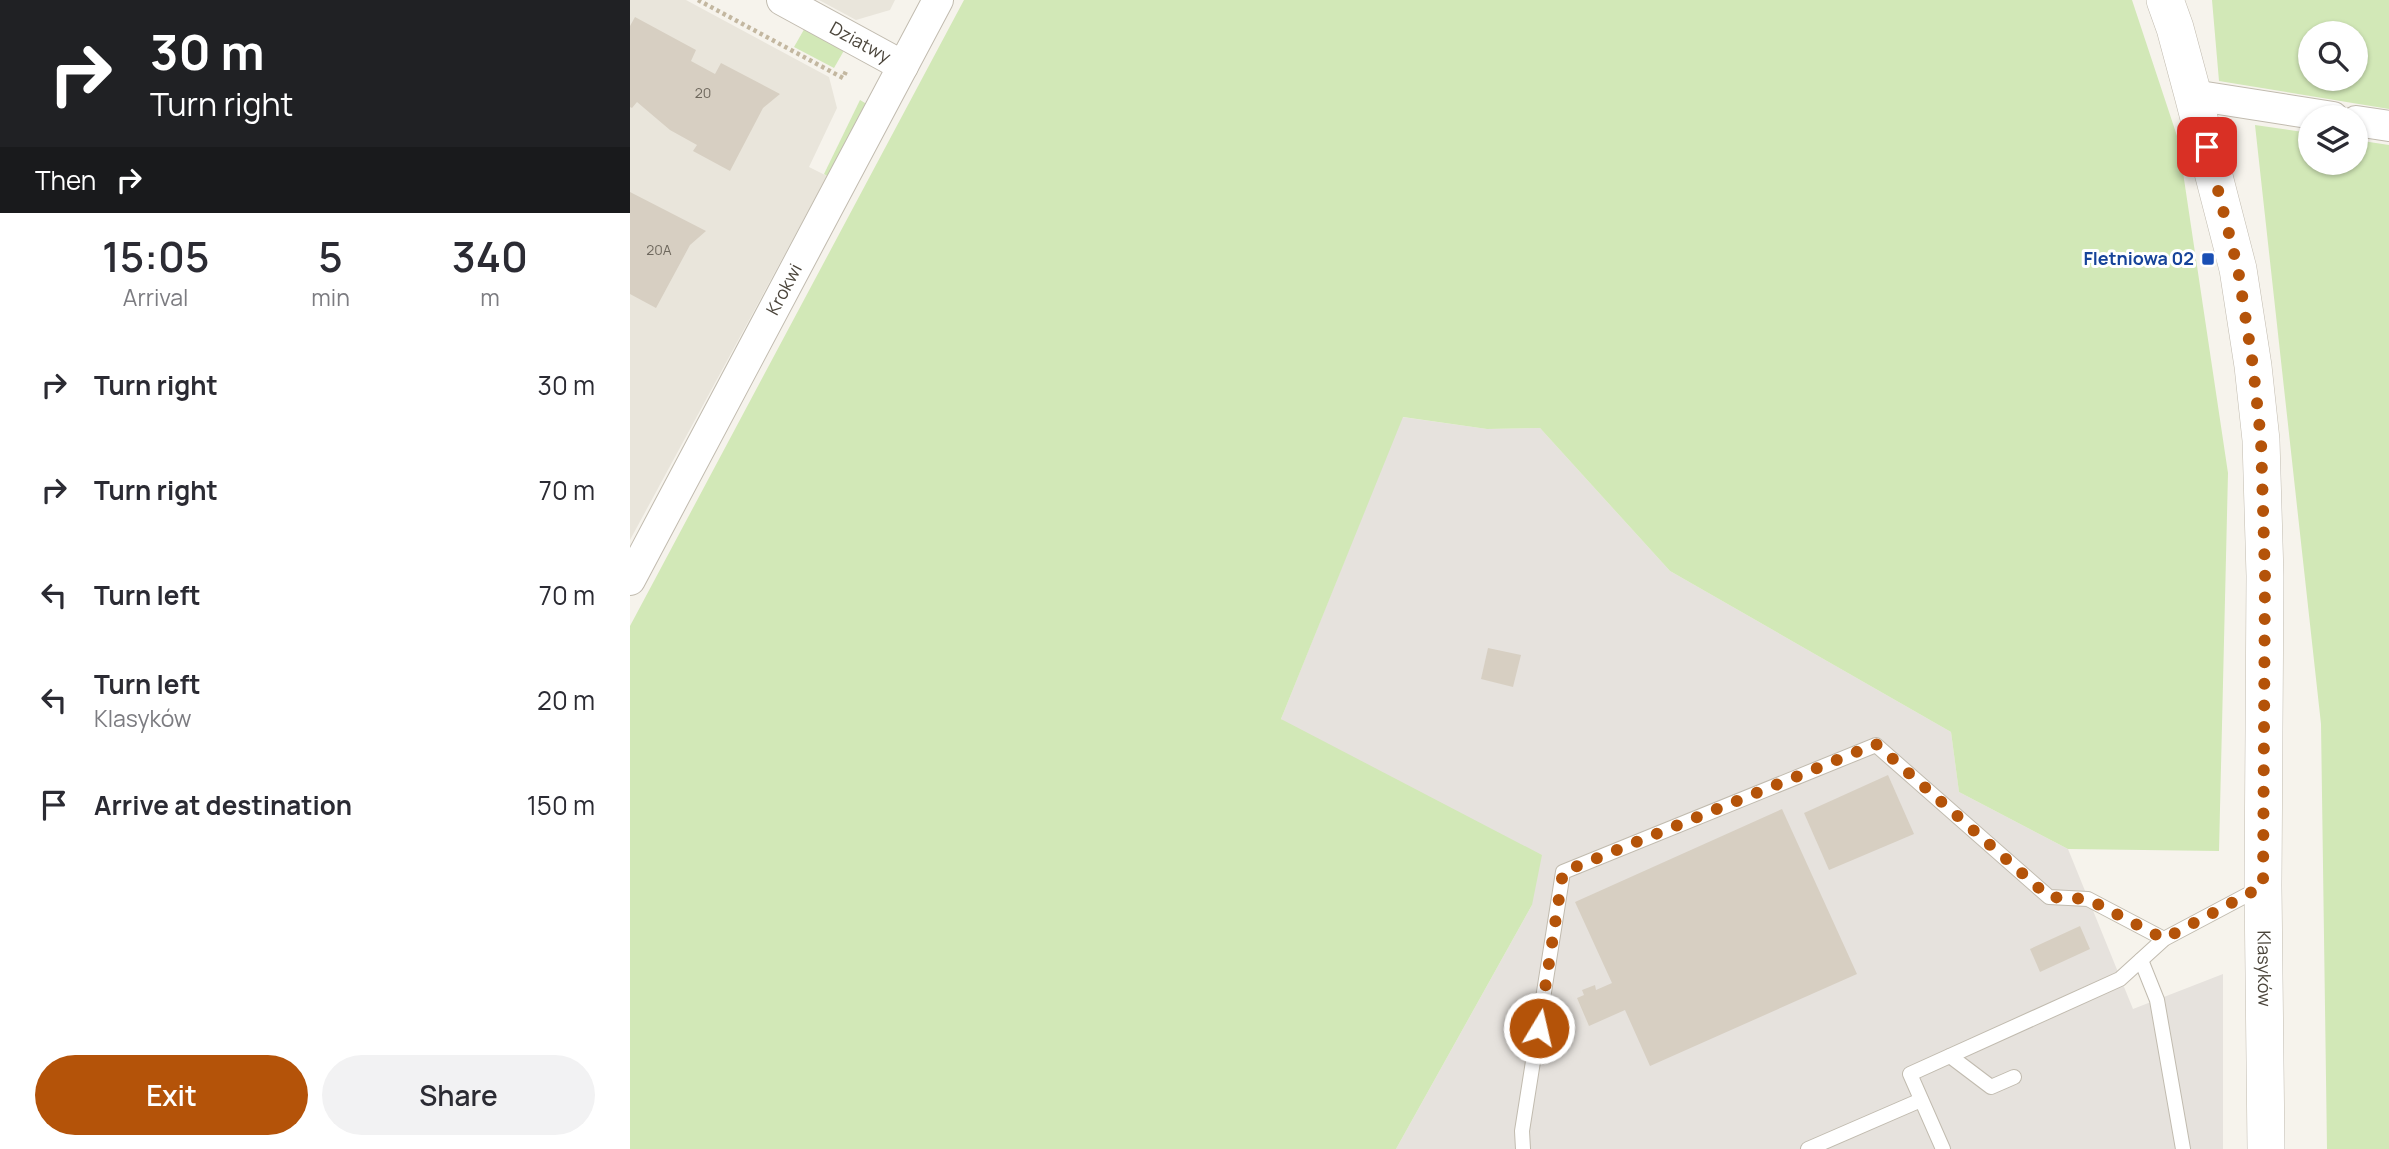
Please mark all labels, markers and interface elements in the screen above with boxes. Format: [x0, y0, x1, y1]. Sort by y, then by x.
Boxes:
street label: Dziatwy [826, 15, 896, 68]
text: 30 m [150, 18, 265, 85]
map controls [2298, 21, 2368, 175]
button: search [2298, 21, 2368, 91]
icon: right [35, 28, 126, 119]
text: Turn right [150, 82, 293, 126]
house number: 20 [695, 83, 711, 102]
button: layers [2298, 105, 2368, 175]
pin [2177, 117, 2237, 177]
icon: arrive [2188, 128, 2226, 166]
icon: right [110, 161, 148, 199]
text: Then [35, 162, 96, 198]
text: 15:05 [102, 227, 209, 285]
text: 5 [318, 227, 343, 285]
text: 340 [452, 227, 528, 285]
house number: 20A [646, 240, 672, 259]
place label: Fletniowa 02 [2083, 246, 2194, 270]
marker: Fletniowa 02 [2200, 251, 2216, 267]
street label: Krokwi [760, 259, 807, 319]
text: Arrival [123, 281, 188, 313]
text: min [311, 281, 350, 313]
text: m [480, 281, 500, 313]
icon: right [35, 366, 73, 404]
text: Turn right [94, 367, 218, 403]
text: 30 m [538, 367, 595, 403]
icon: right [35, 471, 73, 509]
text: Turn right [94, 472, 218, 508]
text: 70 m [539, 472, 595, 508]
icon: left [35, 576, 73, 614]
text: Turn left [94, 577, 201, 613]
text: 70 m [539, 577, 595, 613]
text: Turn left [94, 666, 201, 702]
icon: left [35, 681, 73, 719]
text: 20 m [537, 682, 595, 718]
text: Klasyków [94, 702, 192, 734]
icon: arrive [35, 786, 73, 824]
text: Arrive at destination [94, 787, 352, 823]
text: 150 m [527, 787, 595, 823]
street label: Klasyków [2253, 930, 2277, 1007]
position arrow [1502, 991, 1576, 1065]
button: Exit [35, 1055, 308, 1135]
button: Share [322, 1055, 595, 1135]

